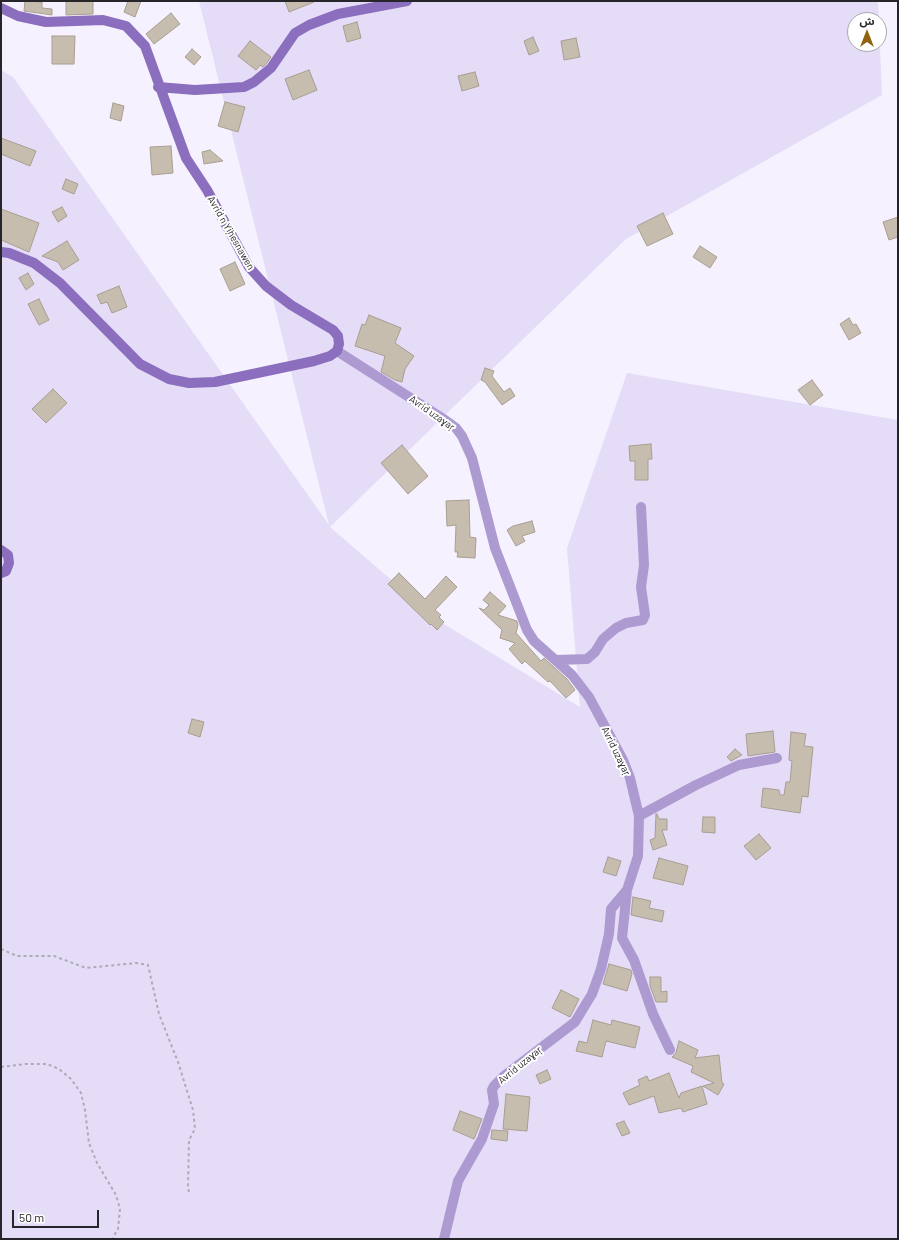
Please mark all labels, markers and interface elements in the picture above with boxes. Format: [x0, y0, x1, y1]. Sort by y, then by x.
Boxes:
north arrow [847, 12, 887, 52]
text: ش [859, 14, 875, 27]
street label: Avrid n Yiḥesnawen [205, 194, 257, 272]
street label: Avrid uzaɣaṛ [407, 393, 457, 433]
street label: Avrid uzaɣaṛ [599, 725, 633, 777]
street label: Avrid uzaɣaṛ [496, 1044, 544, 1086]
scale bar [14, 1202, 101, 1228]
text: 50 m [19, 1210, 44, 1224]

